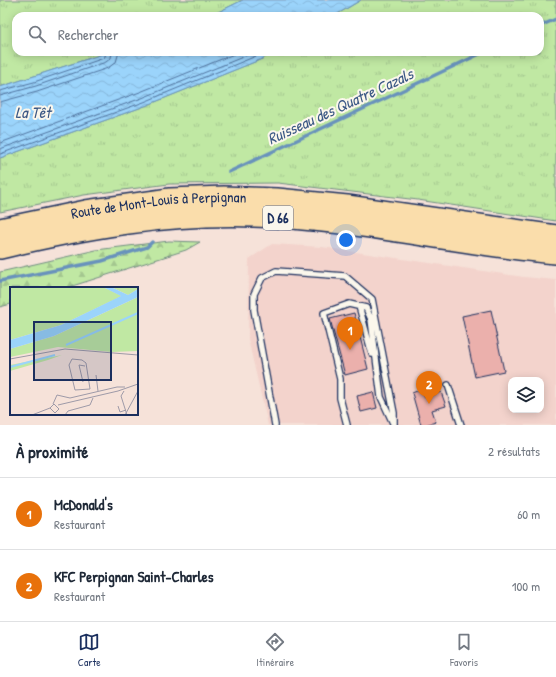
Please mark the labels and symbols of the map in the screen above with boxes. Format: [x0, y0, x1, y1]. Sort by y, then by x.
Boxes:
water label: Ruisseau des Quatre Cazals [264, 62, 418, 149]
water label: La Têt [15, 101, 53, 123]
street label: Route de Mont-Louis à Perpignan [69, 186, 247, 224]
road number: D 66 [263, 206, 293, 230]
your location [336, 230, 356, 250]
inset map [10, 287, 138, 415]
pin: 1 [337, 317, 363, 350]
pin: 2 [416, 371, 442, 404]

